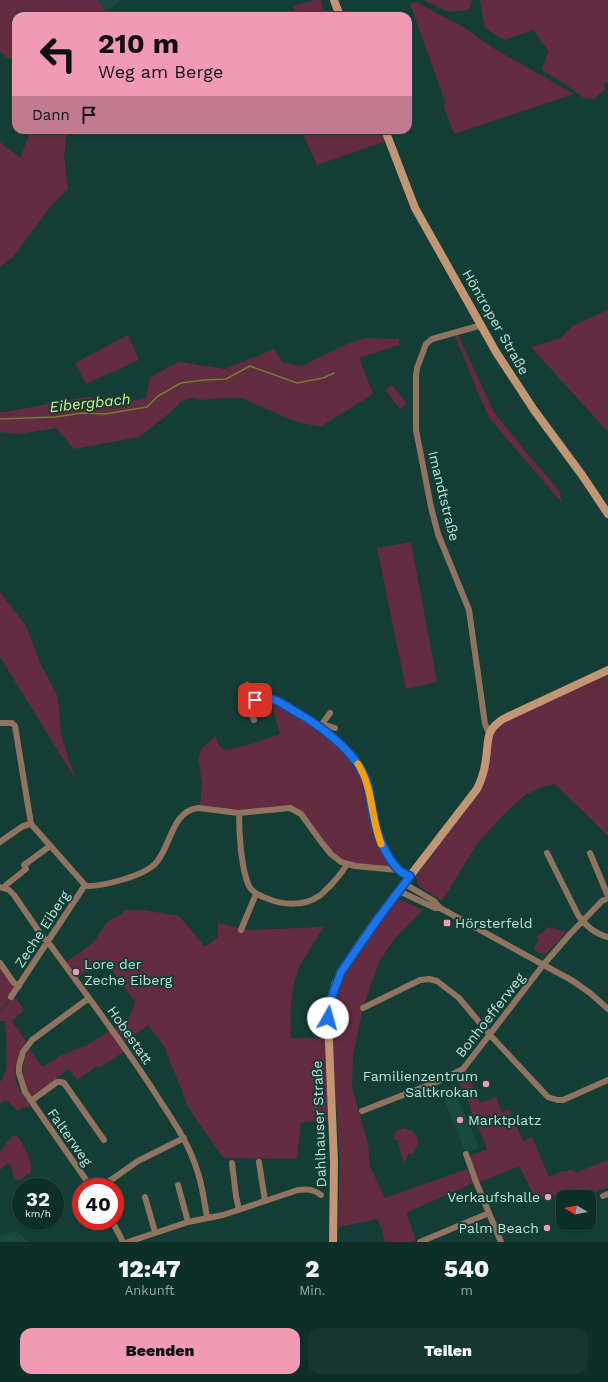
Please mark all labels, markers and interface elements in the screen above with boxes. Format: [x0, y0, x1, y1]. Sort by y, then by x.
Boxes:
text: 210 m [98, 27, 179, 60]
icon: left [32, 28, 84, 80]
text: Weg am Berge [98, 61, 223, 82]
icon: arrive [78, 104, 100, 126]
text: Dann [32, 106, 70, 124]
street label: Höntroper Straße [459, 267, 533, 377]
water label: Eibergbach [49, 390, 131, 416]
street label: Imandtstraße [425, 449, 463, 543]
pin [238, 683, 272, 717]
icon: arrive [244, 689, 266, 711]
street label: Zeche Eiberg [11, 887, 73, 970]
place label: Hörsterfeld [455, 915, 532, 931]
marker: Hörsterfeld [442, 918, 452, 928]
place label: Lore der Zeche Eiberg [84, 956, 173, 988]
marker: Lore der Zeche Eiberg [71, 967, 81, 977]
street label: Bonhoefferweg [452, 969, 528, 1060]
position arrow [307, 997, 349, 1039]
street label: Hobestatt [104, 1003, 156, 1067]
street label: Dahlhauser Straße [309, 1060, 329, 1188]
place label: Familienzentrum Saltkrokan [363, 1068, 478, 1100]
marker: Familienzentrum Saltkrokan [481, 1079, 491, 1089]
street label: Falterweg [44, 1105, 96, 1169]
place label: Marktplatz [468, 1112, 541, 1128]
marker: Marktplatz [455, 1115, 465, 1125]
speed limit sign: 40 [72, 1178, 124, 1230]
text: 32 [26, 1187, 50, 1211]
place label: Verkaufshalle [447, 1189, 540, 1205]
north arrow [556, 1190, 596, 1230]
map controls [556, 1190, 596, 1230]
marker: Verkaufshalle [543, 1192, 553, 1202]
text: km/h [25, 1208, 51, 1219]
place label: Palm Beach [458, 1220, 539, 1236]
marker: Palm Beach [542, 1223, 552, 1233]
text: 12:47 [119, 1255, 181, 1283]
text: 2 [305, 1255, 320, 1283]
text: 540 [444, 1255, 489, 1283]
text: Ankunft [125, 1283, 175, 1298]
text: Min. [299, 1283, 325, 1298]
text: m [460, 1283, 473, 1298]
button: Beenden [20, 1328, 300, 1374]
button: Teilen [308, 1328, 588, 1374]

